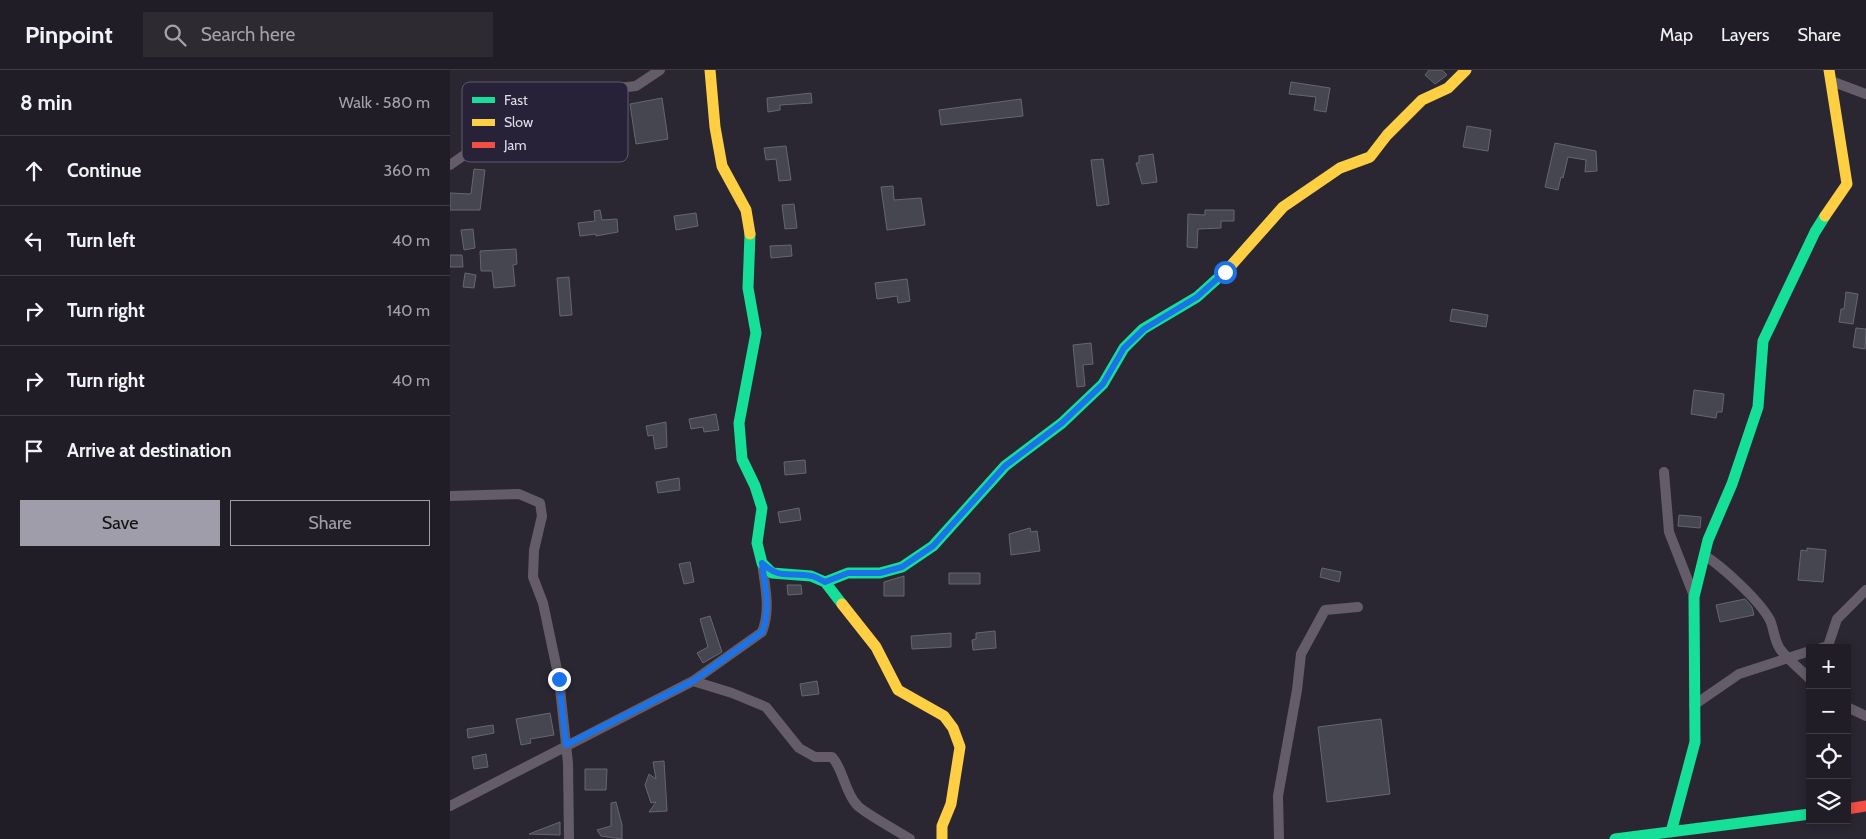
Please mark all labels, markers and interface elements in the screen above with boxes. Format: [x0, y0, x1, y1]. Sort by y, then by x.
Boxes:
search box [143, 12, 493, 57]
text: Pinpoint [25, 20, 113, 49]
icon: search [161, 21, 189, 49]
text: Search here [201, 23, 295, 46]
text: Map [1660, 24, 1693, 46]
text: Layers [1721, 24, 1770, 46]
text: Share [1798, 24, 1841, 46]
legend [462, 82, 628, 162]
text: 8 min [20, 90, 72, 115]
text: Fast [504, 91, 528, 109]
text: Walk · 580 m [339, 93, 430, 112]
text: Slow [504, 113, 533, 131]
text: Jam [503, 136, 526, 154]
icon: ahead [20, 157, 48, 185]
text: Continue [67, 159, 141, 182]
text: 360 m [383, 161, 430, 180]
icon: left [20, 227, 48, 255]
text: Turn left [67, 229, 135, 252]
text: 40 m [392, 231, 430, 250]
route start [1214, 261, 1237, 284]
icon: right [20, 297, 48, 325]
text: Turn right [67, 299, 145, 322]
text: 140 m [387, 301, 430, 320]
icon: right [20, 367, 48, 395]
text: Turn right [67, 369, 145, 392]
text: 40 m [392, 371, 430, 390]
icon: arrive [20, 437, 48, 465]
text: Arrive at destination [67, 439, 231, 462]
button: Save [20, 500, 220, 546]
button: Share [230, 500, 430, 546]
map controls [1806, 644, 1851, 824]
button: + [1806, 644, 1851, 689]
route end [548, 668, 571, 691]
button: − [1806, 689, 1851, 734]
button: locate [1806, 734, 1851, 779]
button: layers [1806, 779, 1851, 824]

